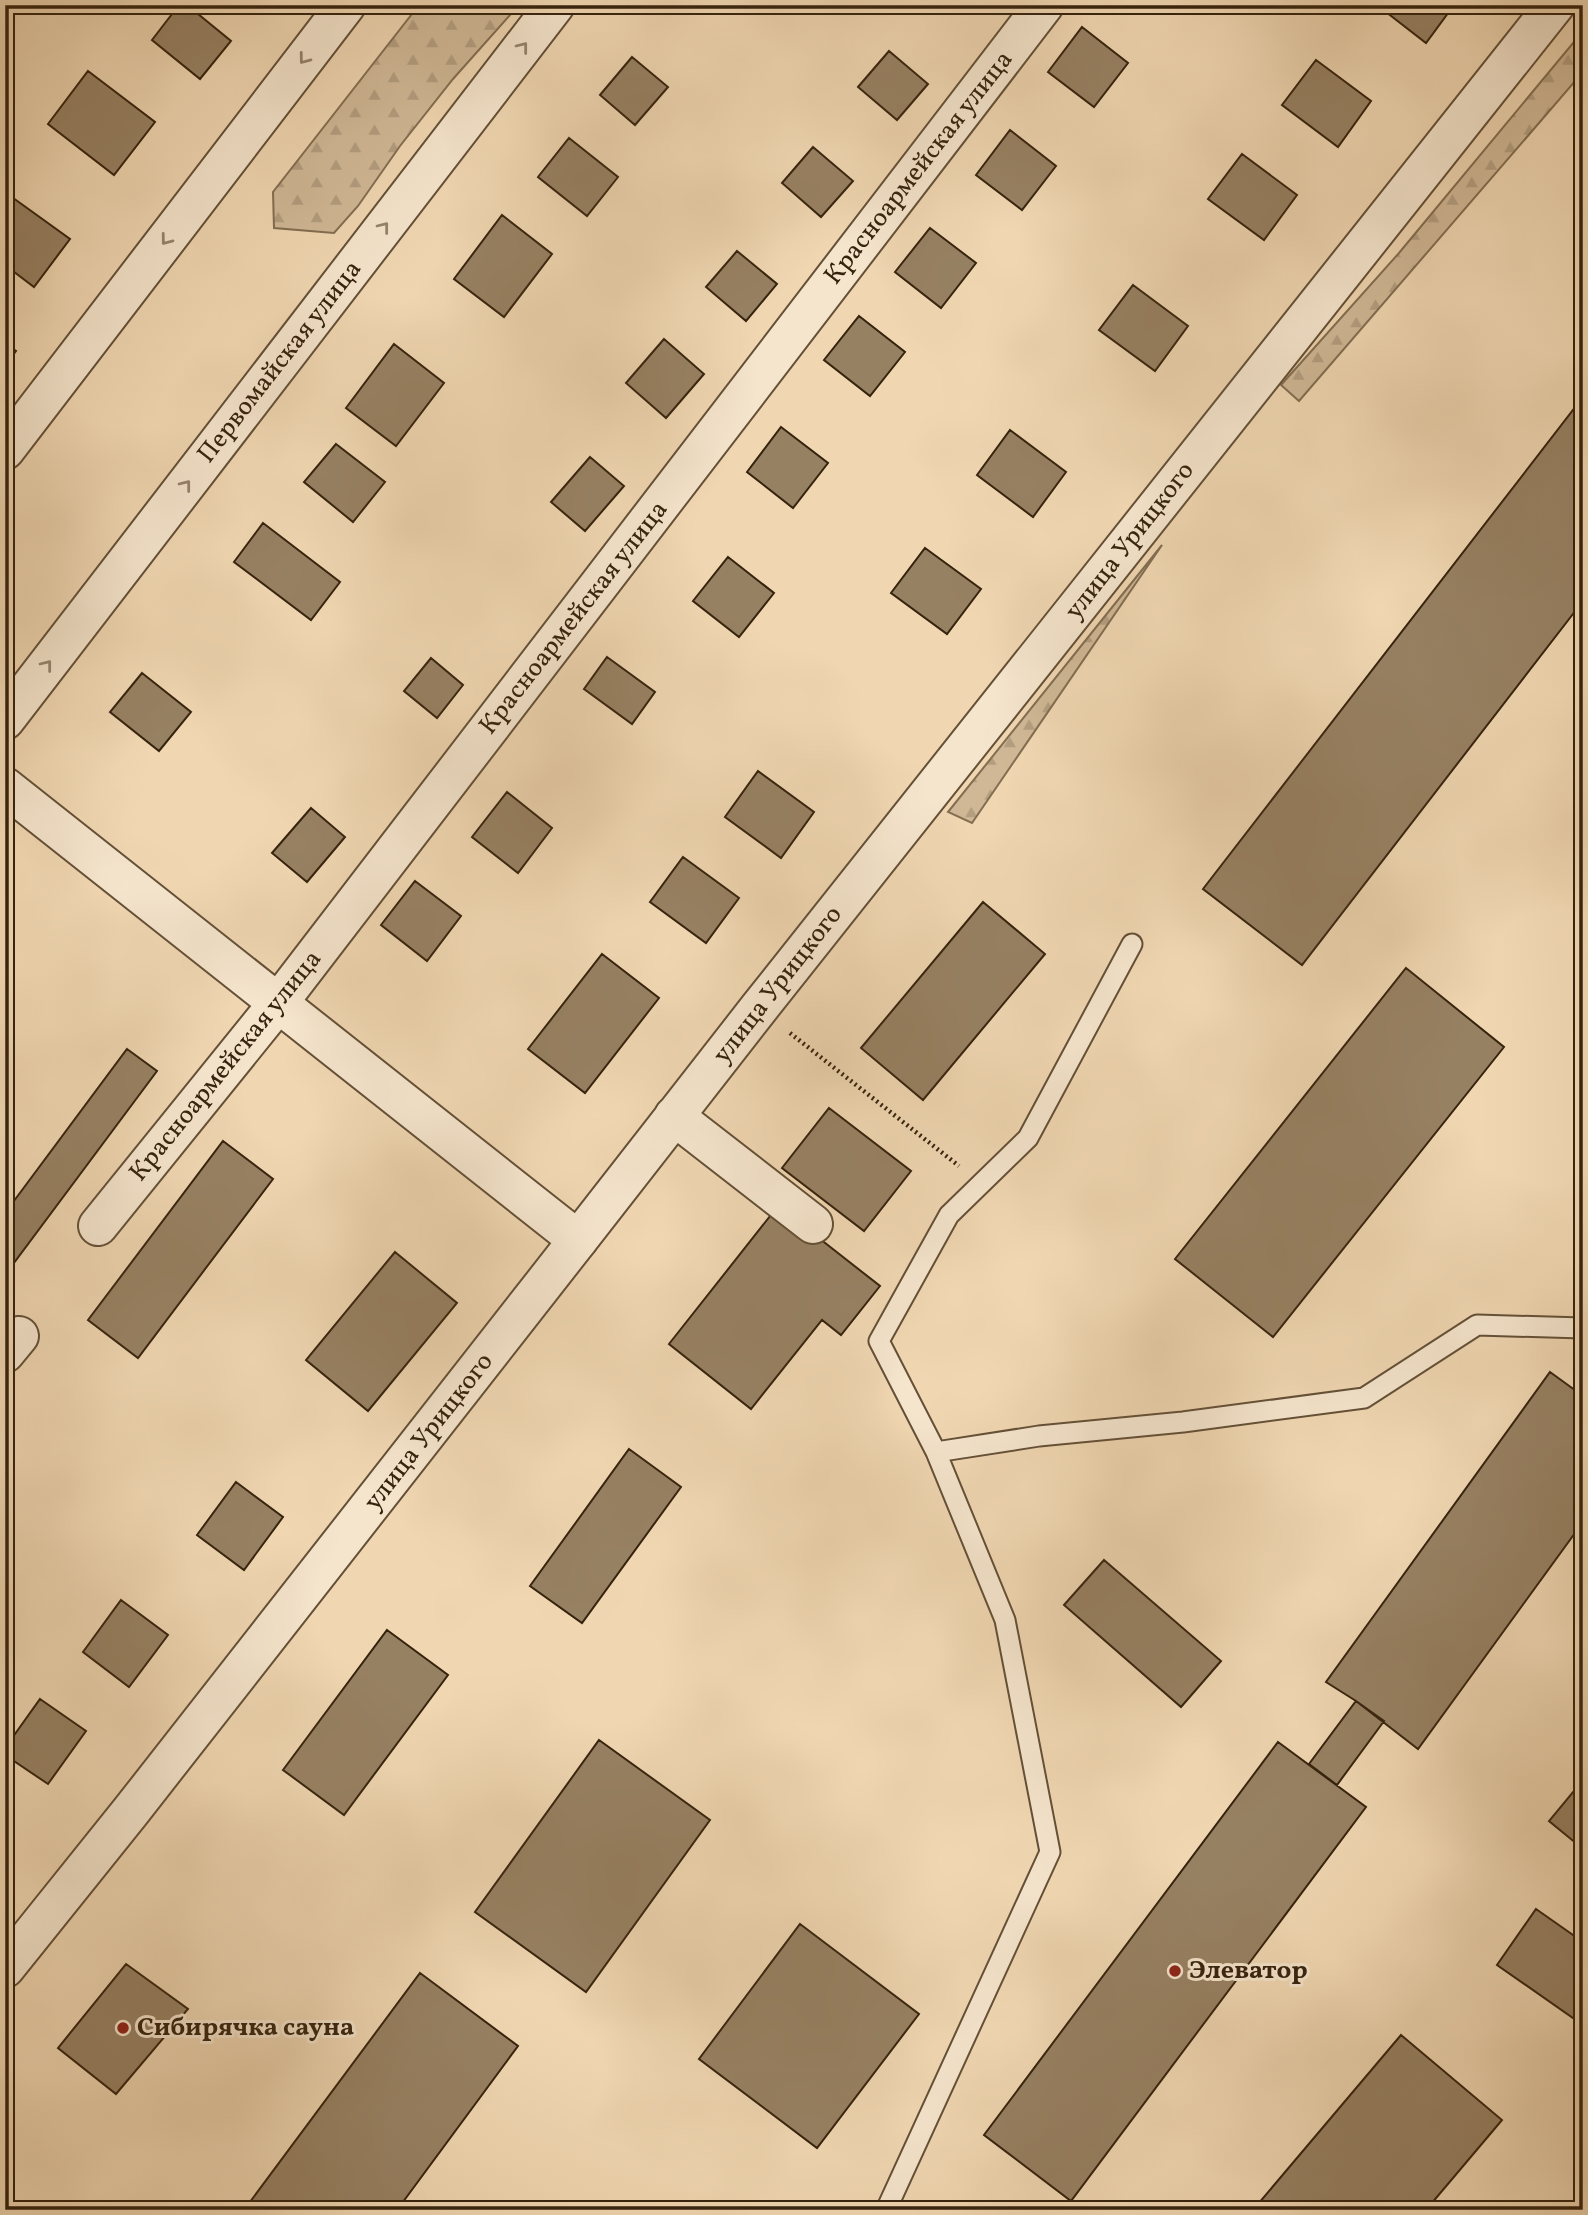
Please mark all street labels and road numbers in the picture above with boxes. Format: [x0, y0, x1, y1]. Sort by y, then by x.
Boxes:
street label: Красноармейская улица [816, 43, 1022, 293]
street label: Первомайская улица [189, 253, 371, 471]
street label: улица Урицкого [1057, 454, 1203, 628]
street label: Красноармейская улица [471, 493, 677, 743]
street label: улица Урицкого [705, 898, 851, 1072]
street label: Красноармейская улица [121, 943, 331, 1189]
street label: улица Урицкого [356, 1345, 502, 1519]

